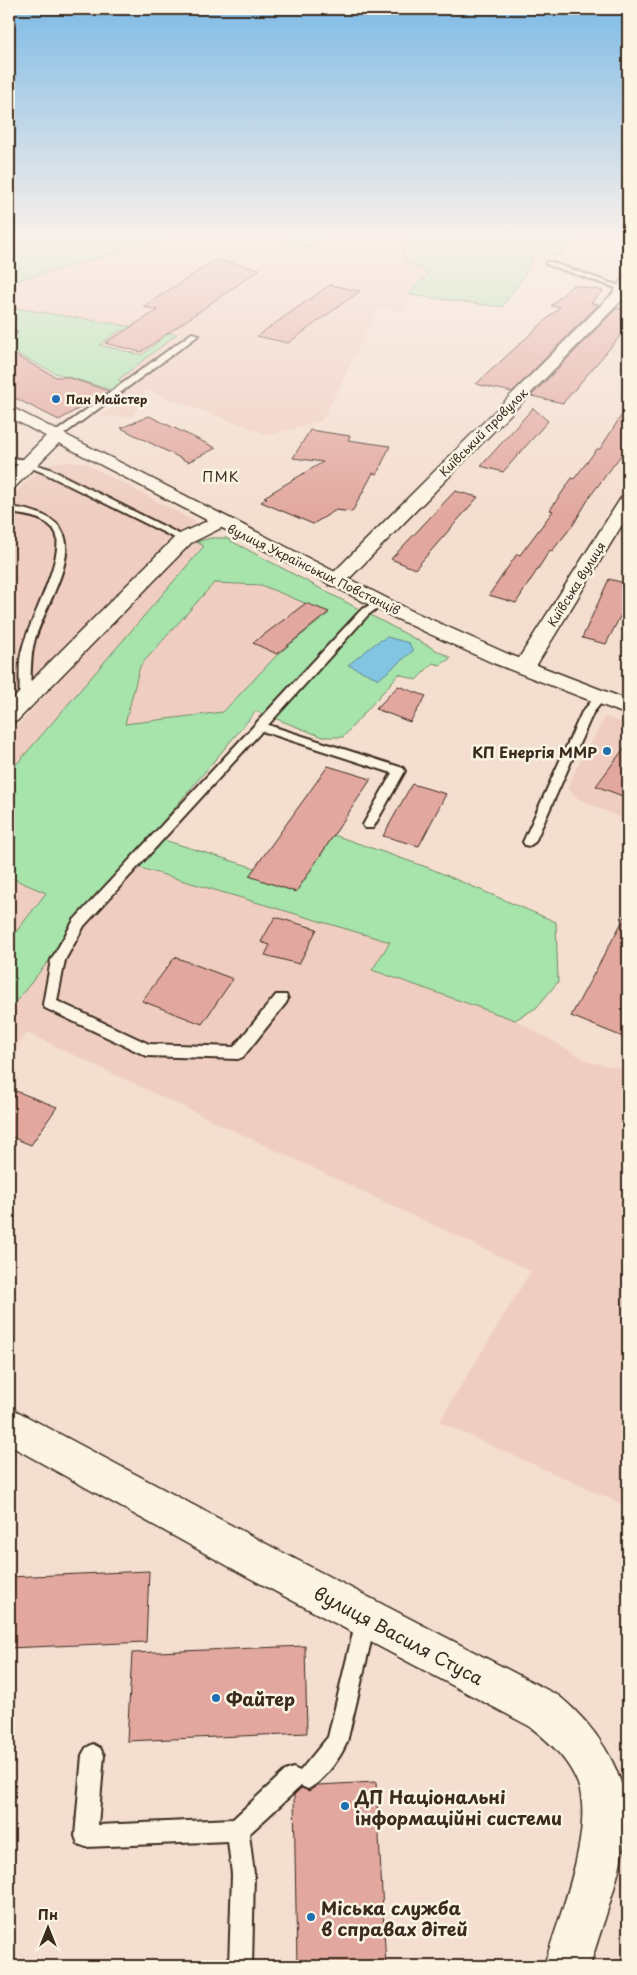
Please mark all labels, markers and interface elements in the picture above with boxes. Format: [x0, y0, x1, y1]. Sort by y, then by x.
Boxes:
street label: Київський провулок [435, 383, 532, 480]
place label: Пан Майстер [66, 390, 147, 408]
marker: Пан Майстер [50, 393, 62, 405]
district label: ПМК [202, 466, 240, 487]
street label: вулиця Українських Повстанців [225, 519, 404, 619]
street label: Київська вулиця [543, 538, 609, 630]
place label: КП Енергія ММР [472, 740, 597, 763]
marker: КП Енергія ММР [601, 745, 613, 757]
street label: вулиця Василя Стуса [310, 1579, 489, 1691]
place label: Файтер [226, 1685, 295, 1712]
marker: Файтер [210, 1692, 222, 1704]
place label: ДП Національні інформаційні системи [354, 1783, 562, 1831]
marker: ДП Національні інформаційні системи [339, 1800, 351, 1812]
place label: Міська служба в справах дітей [321, 1894, 468, 1942]
north arrow [22, 1902, 72, 1952]
text: Пн [38, 1904, 58, 1925]
marker: Міська служба в справах дітей [305, 1911, 317, 1923]

